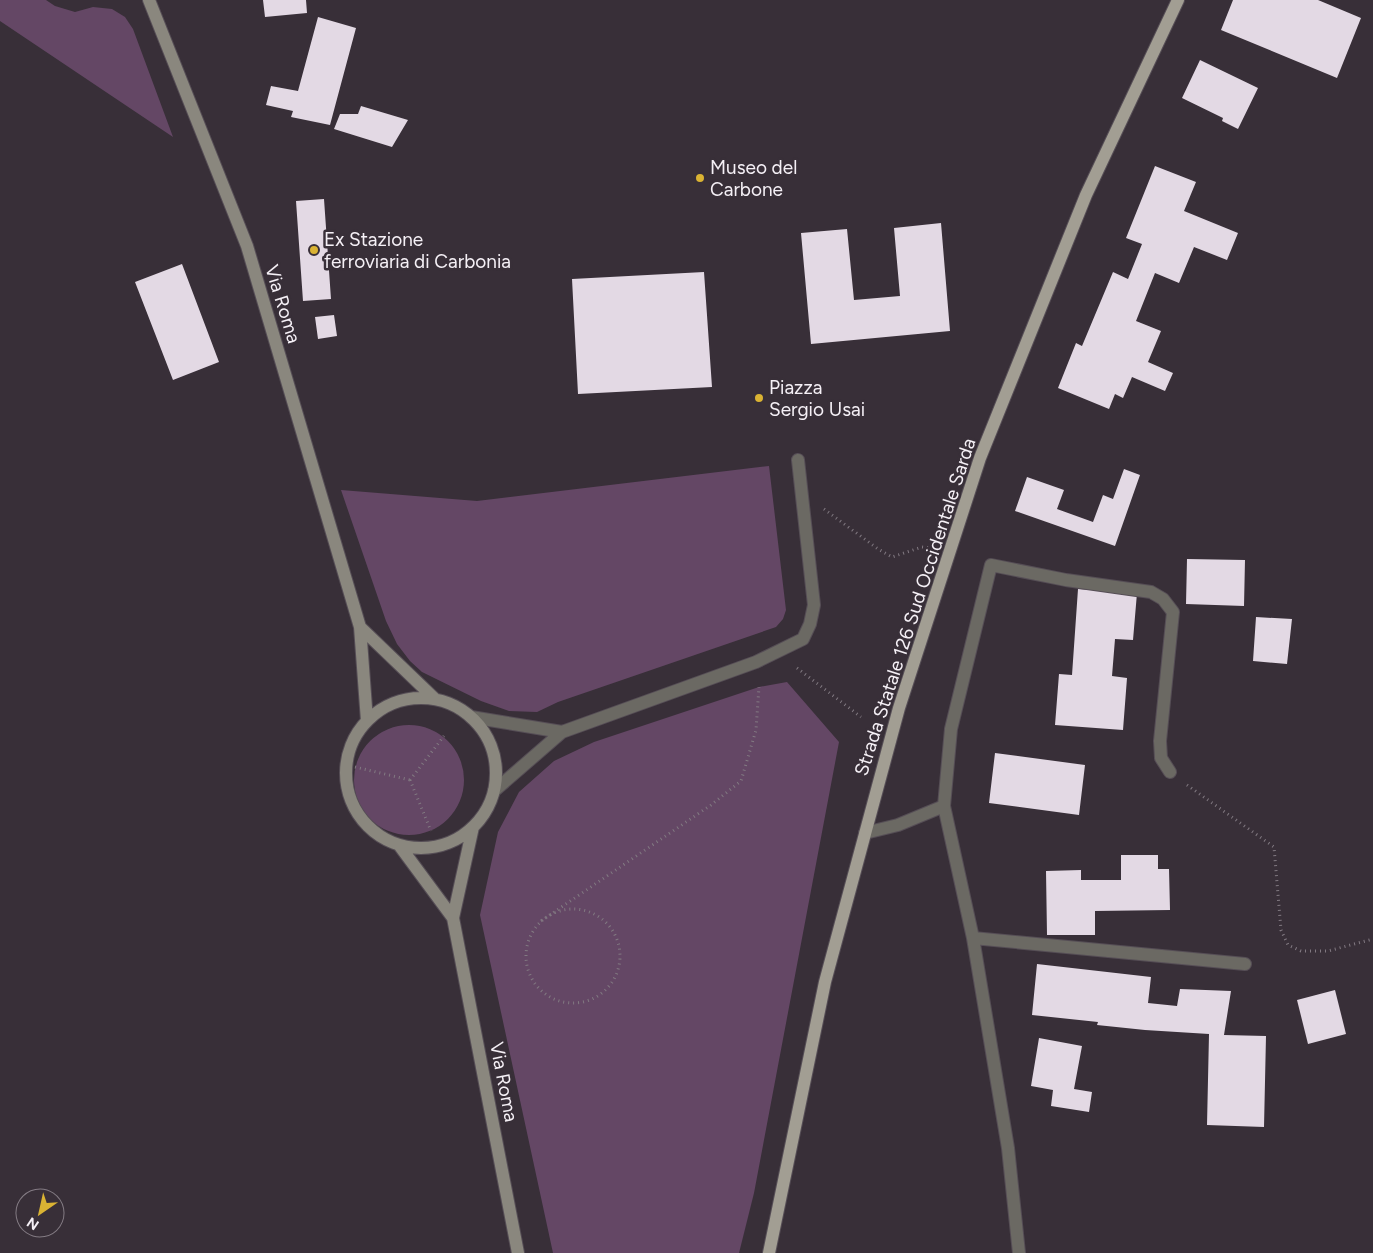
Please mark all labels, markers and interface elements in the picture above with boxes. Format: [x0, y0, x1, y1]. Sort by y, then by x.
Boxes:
place label: Museo del Carbone [710, 156, 797, 201]
marker: Museo del Carbone [694, 172, 706, 184]
place label: Ex Stazione ferroviaria di Carbonia [324, 228, 511, 273]
marker: Ex Stazione ferroviaria di Carbonia [308, 244, 320, 256]
street label: Via Roma [260, 262, 306, 346]
place label: Piazza Sergio Usai [769, 376, 865, 421]
marker: Piazza Sergio Usai [753, 392, 765, 404]
street label: Strada Statale 126 Sud Occidentale Sarda [849, 435, 981, 779]
street label: Via Roma [485, 1040, 523, 1124]
north arrow [15, 1188, 65, 1238]
text: N [24, 1213, 42, 1233]

